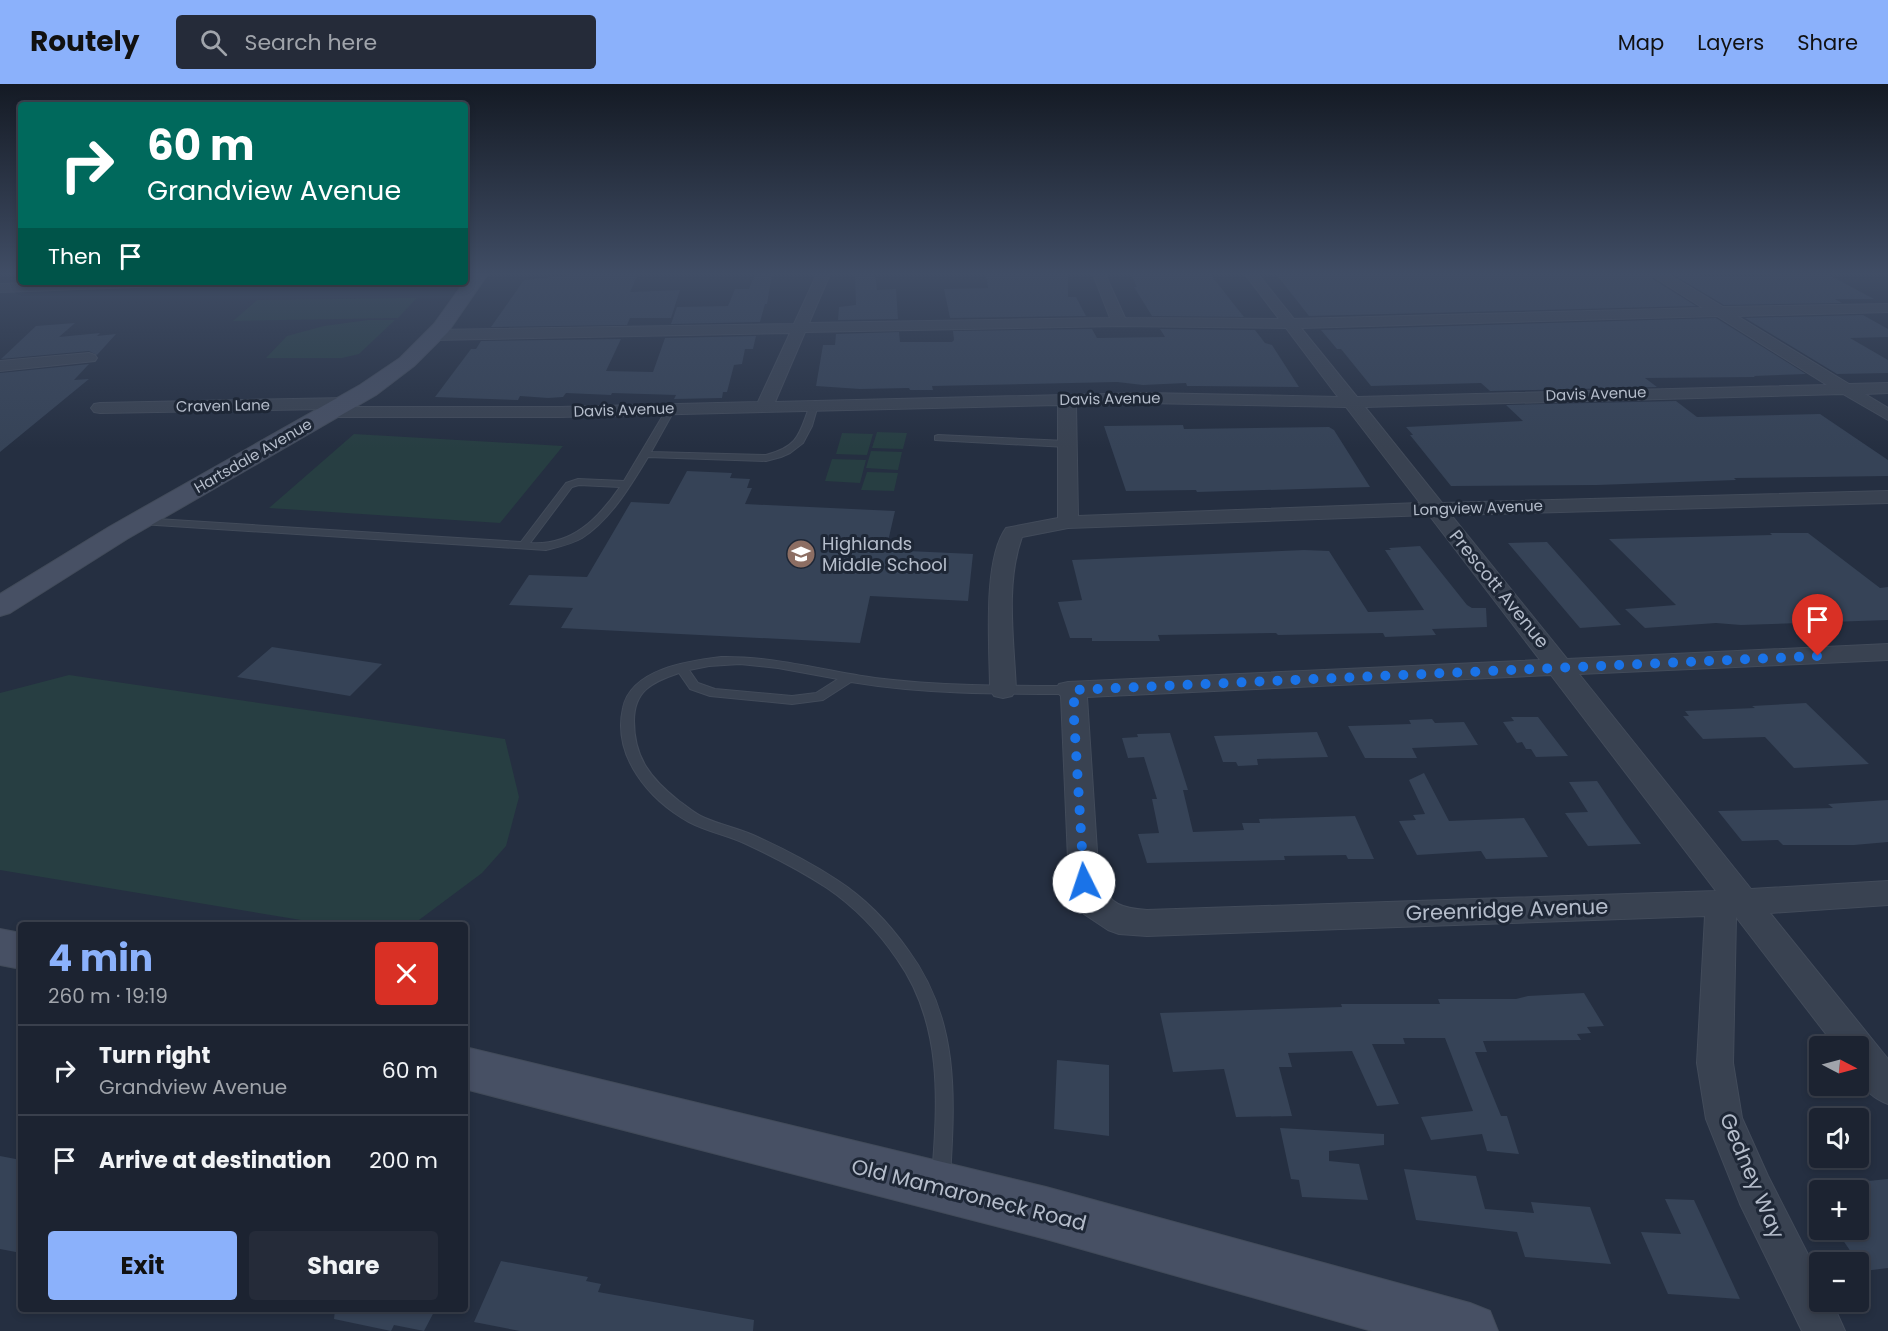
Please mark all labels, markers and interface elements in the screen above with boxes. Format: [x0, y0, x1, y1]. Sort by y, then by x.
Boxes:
search box [176, 15, 596, 69]
text: Routely [30, 22, 140, 61]
icon: search [197, 26, 230, 59]
text: Search here [245, 27, 377, 58]
text: Map [1618, 28, 1664, 57]
text: Layers [1697, 28, 1764, 57]
text: Share [1797, 28, 1858, 57]
text: 60 m [147, 116, 255, 175]
icon: right [48, 126, 126, 204]
text: Grandview Avenue [147, 172, 401, 209]
icon: arrive [114, 240, 147, 273]
text: Then [48, 241, 102, 272]
street label: Davis Avenue [1545, 381, 1647, 406]
street label: Davis Avenue [1059, 387, 1161, 410]
street label: Craven Lane [176, 394, 270, 417]
street label: Davis Avenue [573, 397, 675, 422]
street label: Hartsdale Avenue [190, 413, 316, 498]
street label: Longview Avenue [1413, 495, 1543, 520]
street label: Prescott Avenue [1444, 524, 1555, 653]
place label: Highlands Middle School [822, 531, 947, 577]
school or university icon: Highlands Middle School [785, 538, 817, 570]
pin [1792, 594, 1843, 656]
icon: arrive [1801, 603, 1834, 636]
position arrow [1052, 850, 1116, 914]
street label: Greenridge Avenue [1405, 891, 1609, 928]
text: 4 min [48, 933, 153, 984]
button: close [375, 942, 438, 1005]
text: 260 m · 19:19 [48, 982, 168, 1010]
north arrow [1809, 1036, 1869, 1096]
map controls [1809, 1036, 1869, 1312]
text: Turn right [99, 1040, 210, 1071]
icon: right [48, 1054, 81, 1087]
text: 60 m [382, 1055, 438, 1086]
text: Grandview Avenue [99, 1073, 287, 1101]
street label: Gedney Way [1713, 1108, 1792, 1243]
button: sound [1809, 1108, 1869, 1168]
icon: arrive [48, 1144, 81, 1177]
text: Arrive at destination [99, 1145, 331, 1176]
text: 200 m [369, 1145, 438, 1176]
street label: Old Mamaroneck Road [849, 1151, 1090, 1238]
button: + [1809, 1180, 1869, 1240]
button: Exit [48, 1231, 237, 1300]
button: Share [249, 1231, 438, 1300]
button: − [1809, 1252, 1869, 1312]

